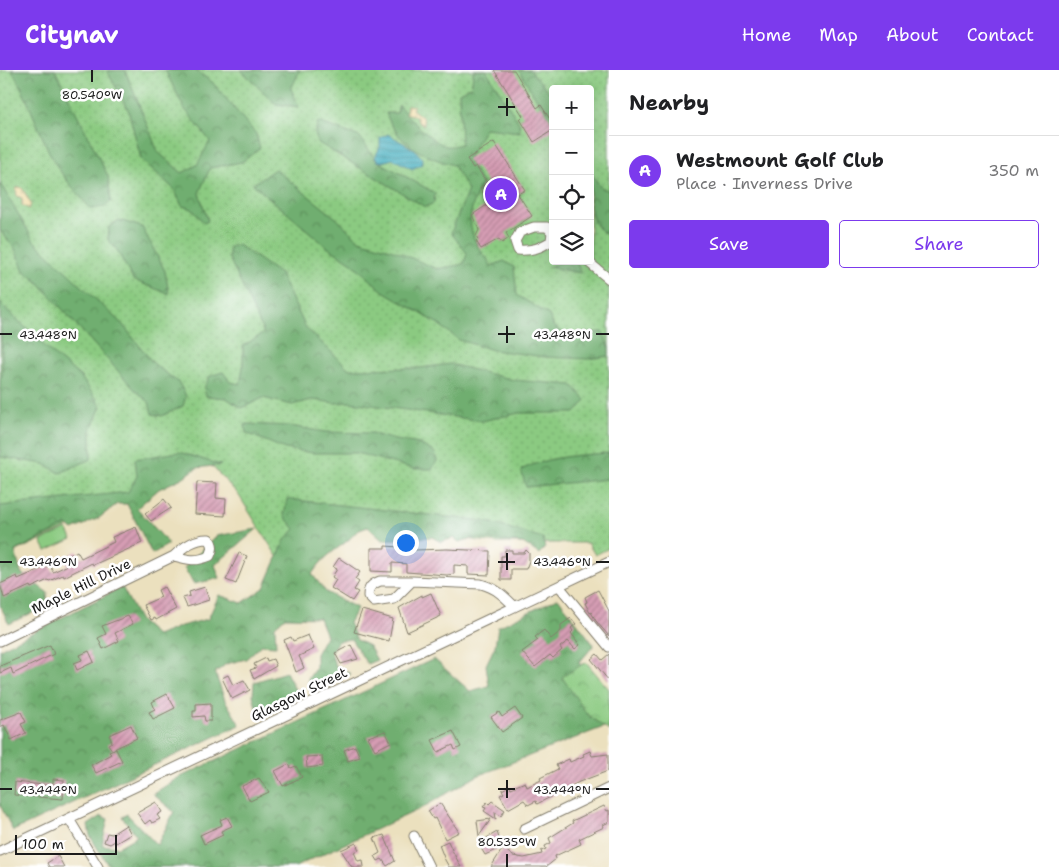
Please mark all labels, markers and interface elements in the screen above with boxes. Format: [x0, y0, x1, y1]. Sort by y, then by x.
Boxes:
text: Citynav [25, 19, 119, 51]
text: Home [742, 23, 791, 47]
text: Map [819, 23, 858, 47]
text: About [886, 23, 939, 47]
text: Contact [967, 23, 1034, 47]
map controls [549, 85, 594, 265]
button: + [549, 85, 594, 130]
text: 80.540°W [62, 87, 122, 103]
text: Nearby [629, 89, 709, 117]
button: − [549, 130, 594, 175]
text: Westmount Golf Club [676, 148, 884, 173]
text: A [639, 160, 651, 181]
text: 350 m [988, 160, 1039, 181]
text: Place · Inverness Drive [676, 173, 853, 194]
pin: A [485, 175, 517, 213]
button: locate [549, 175, 594, 220]
button: layers [549, 220, 594, 265]
button: Save [629, 220, 829, 268]
button: Share [839, 220, 1039, 268]
text: 43.448°N [19, 327, 77, 343]
text: 43.448°N [533, 327, 591, 343]
your location [393, 530, 419, 556]
text: 43.446°N [19, 554, 77, 570]
street label: Maple Hill Drive [28, 554, 134, 618]
text: 43.446°N [533, 554, 591, 570]
street label: Glasgow Street [248, 663, 350, 725]
text: 43.444°N [19, 782, 77, 798]
text: 43.444°N [533, 782, 591, 798]
scale bar [15, 832, 118, 855]
text: 80.535°W [478, 834, 536, 850]
text: 100 m [22, 835, 64, 853]

